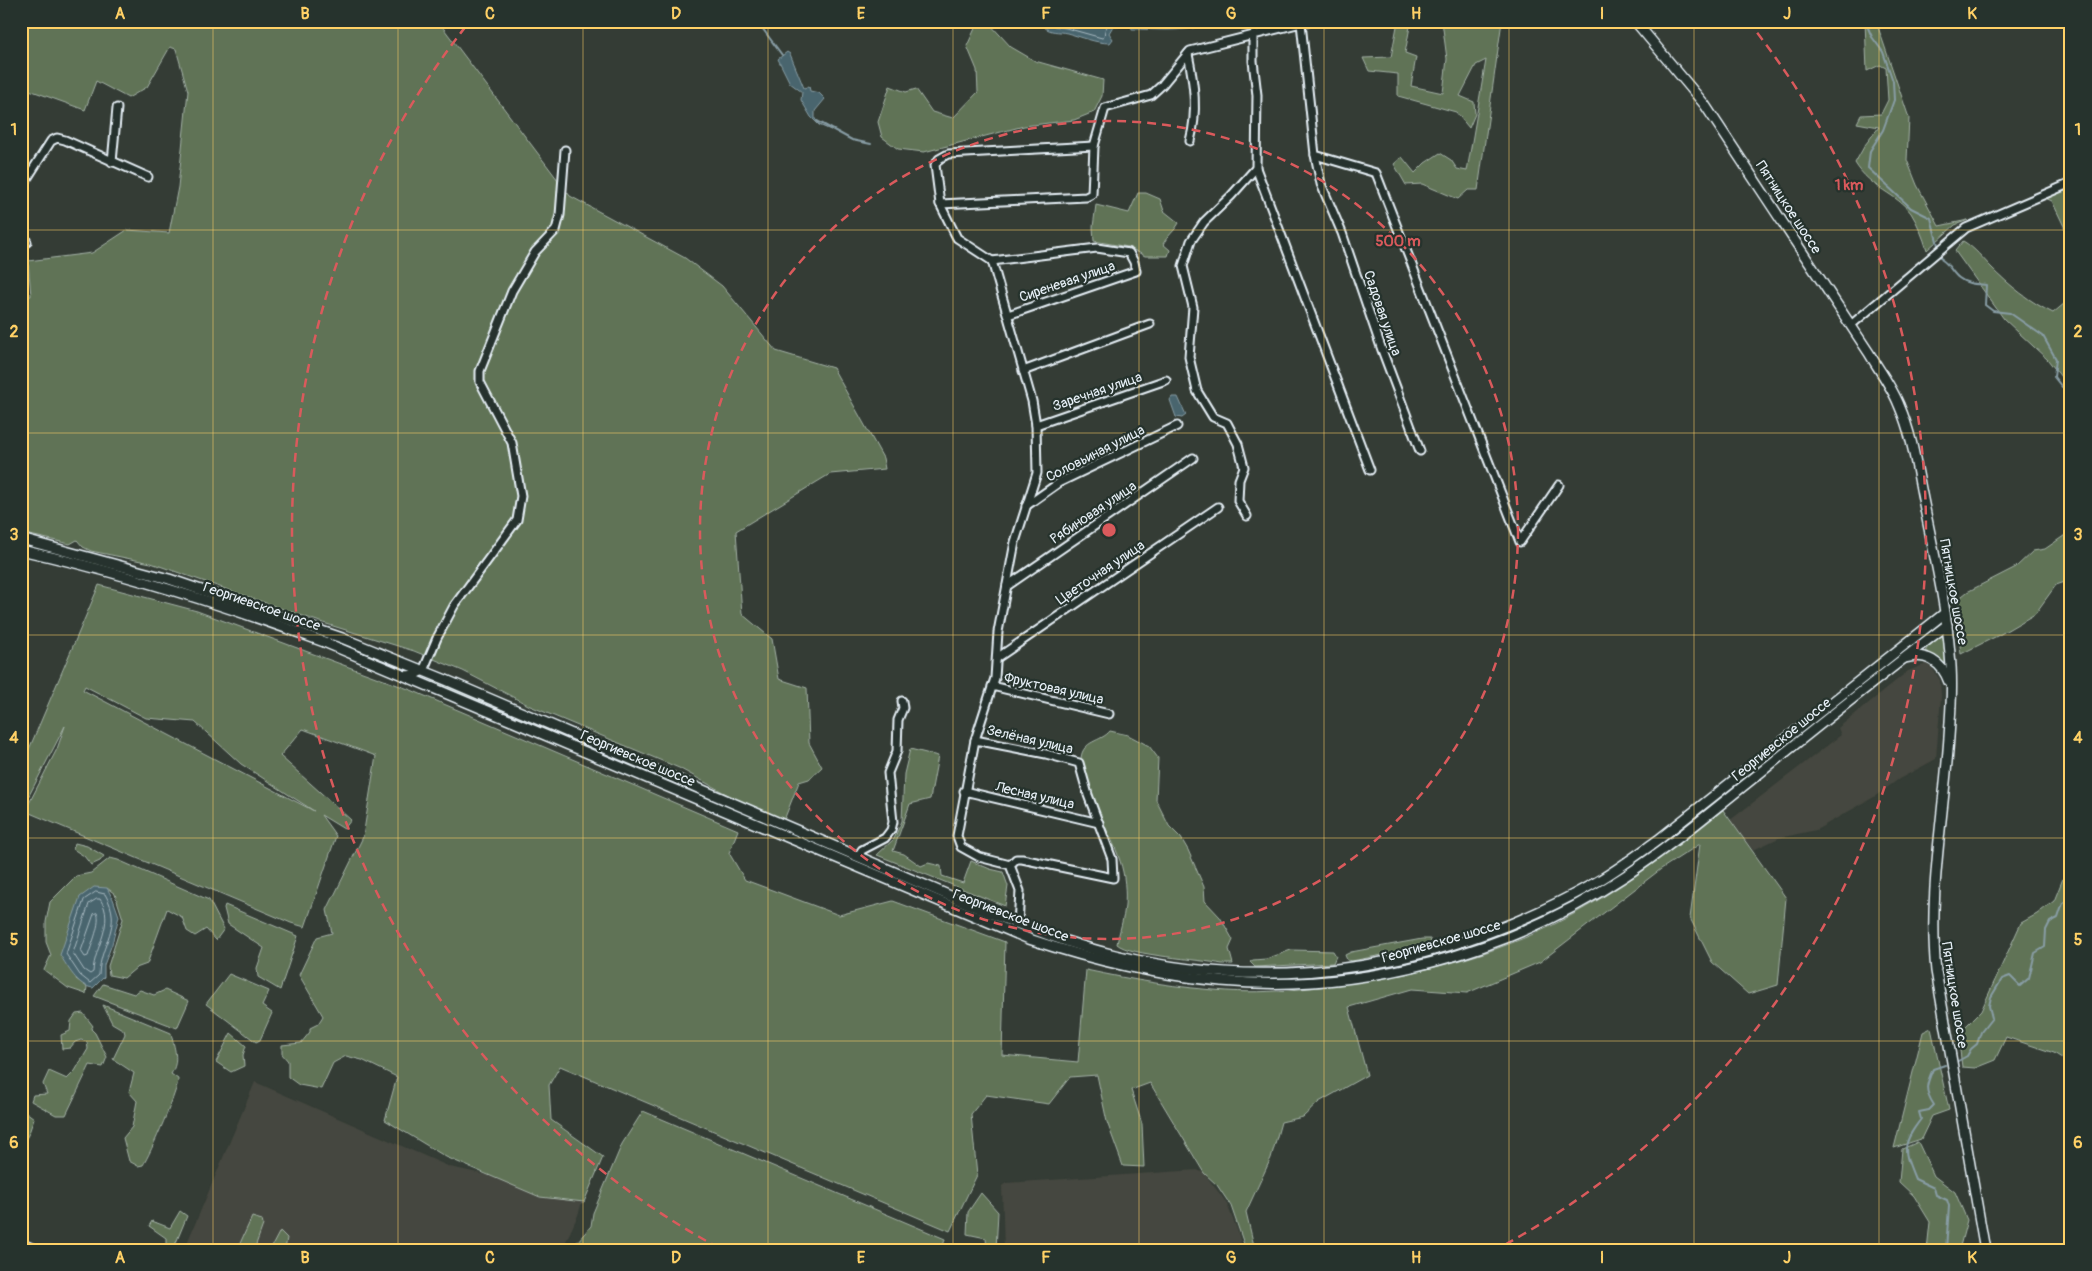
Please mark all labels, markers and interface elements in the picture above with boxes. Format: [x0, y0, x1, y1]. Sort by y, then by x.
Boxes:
text: A [115, 4, 126, 24]
text: B [300, 4, 310, 24]
text: C [485, 4, 495, 24]
text: D [671, 4, 681, 24]
text: E [857, 4, 866, 24]
text: F [1041, 4, 1051, 24]
text: G [1226, 4, 1237, 24]
text: H [1411, 4, 1421, 24]
text: I [1600, 4, 1604, 24]
text: J [1783, 4, 1791, 24]
text: K [1967, 4, 1977, 24]
text: 1 [11, 120, 17, 140]
text: 1 [2075, 120, 2081, 140]
street label: Пятницкое шоссе [1752, 158, 1825, 257]
text: 1 km [1835, 176, 1863, 195]
text: 500 m [1375, 232, 1421, 251]
street label: Сиреневая улица [1017, 257, 1117, 306]
street label: Садовая улица [1360, 268, 1405, 358]
text: 2 [10, 322, 19, 342]
text: 2 [2074, 322, 2083, 342]
street label: Заречная улица [1050, 368, 1144, 415]
street label: Соловьиная улица [1043, 421, 1147, 486]
street label: Рябиновая улица [1047, 477, 1140, 547]
centre of rings [1100, 521, 1118, 539]
text: 3 [10, 525, 19, 545]
text: 3 [2074, 525, 2083, 545]
street label: Цветочная улица [1053, 536, 1148, 608]
street label: Пятницкое шоссе [1936, 538, 1971, 646]
street label: Георгиевское шоссе [201, 578, 323, 635]
street label: Фруктовая улица [1002, 669, 1105, 708]
street label: Георгиевское шоссе [1728, 694, 1834, 785]
street label: Зелёная улица [985, 721, 1075, 758]
street label: Георгиевское шоссе [578, 727, 698, 790]
text: 4 [9, 728, 19, 748]
text: 4 [2073, 728, 2083, 748]
street label: Лесная улица [993, 778, 1076, 813]
street label: Георгиевское шоссе [950, 886, 1071, 945]
street label: Георгиевское шоссе [1380, 916, 1503, 967]
text: 5 [10, 930, 19, 950]
text: 5 [2074, 930, 2083, 950]
street label: Пятницкое шоссе [1938, 941, 1971, 1049]
text: 6 [9, 1133, 19, 1153]
text: 6 [2073, 1133, 2083, 1153]
text: A [115, 1248, 126, 1268]
text: B [300, 1248, 310, 1268]
text: C [485, 1248, 495, 1268]
text: D [671, 1248, 681, 1268]
text: E [857, 1248, 866, 1268]
text: F [1041, 1248, 1051, 1268]
text: G [1226, 1248, 1237, 1268]
text: H [1411, 1248, 1421, 1268]
text: I [1600, 1248, 1604, 1268]
text: J [1783, 1248, 1791, 1268]
text: K [1967, 1248, 1977, 1268]

